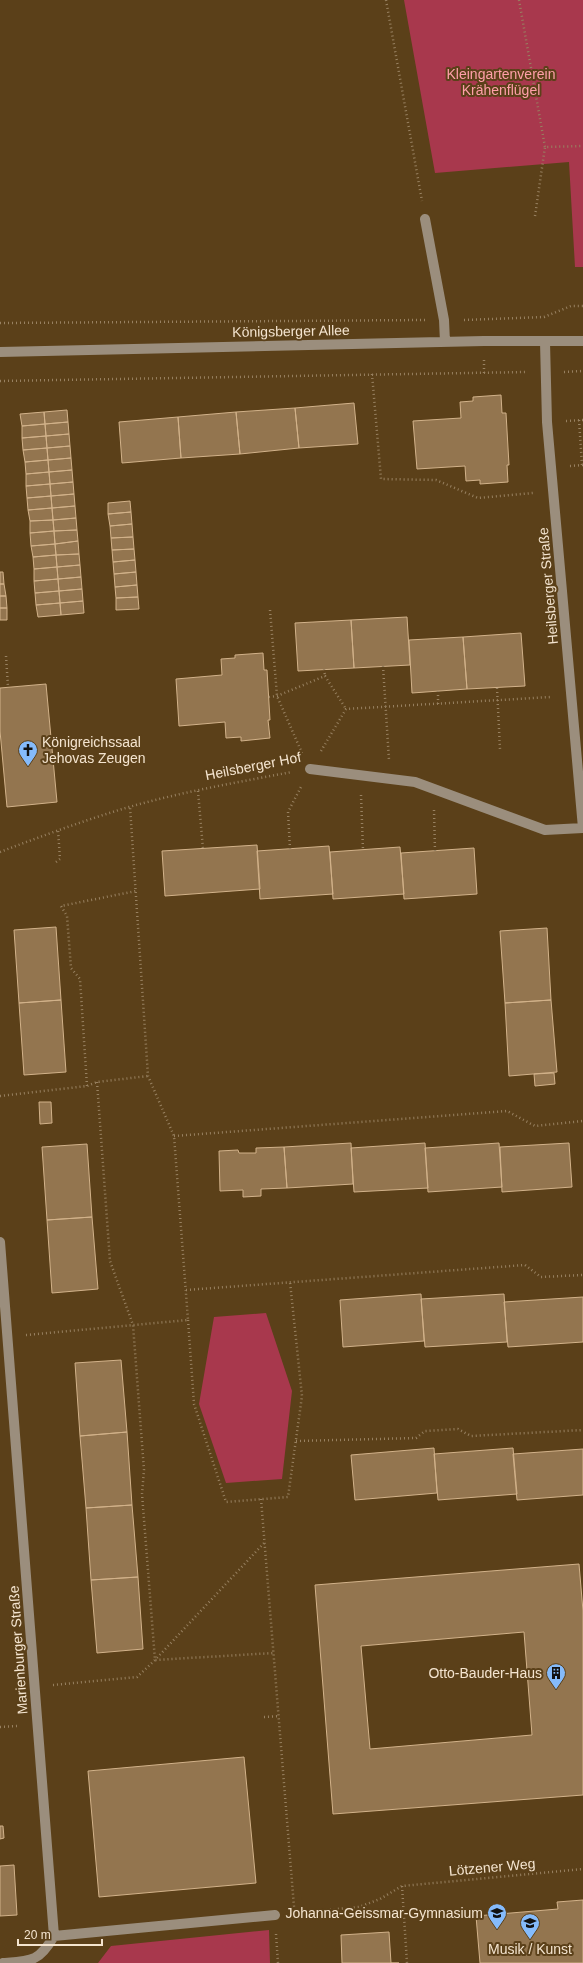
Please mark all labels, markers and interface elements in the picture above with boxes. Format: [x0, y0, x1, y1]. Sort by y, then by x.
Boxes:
park label: Kleingartenverein Krähenflügel [447, 66, 555, 98]
street label: Königsberger Allee [232, 322, 350, 340]
street label: Heilsberger Straße [535, 527, 561, 645]
place label: Königreichssaal Jehovas Zeugen [42, 734, 146, 766]
church icon: Königreichssaal Jehovas Zeugen [17, 739, 39, 767]
street label: Heilsberger Hof [204, 749, 302, 783]
street label: Marienburger Straße [5, 1585, 30, 1715]
building icon: Otto-Bauder-Haus [545, 1662, 567, 1690]
place label: Otto-Bauder-Haus [428, 1665, 542, 1681]
street label: Lötzener Weg [448, 1855, 536, 1879]
school or university icon: Johanna-Geissmar-Gymnasium [486, 1902, 508, 1930]
place label: Johanna-Geissmar-Gymnasium [285, 1905, 483, 1921]
school or university icon: Musik / Kunst [519, 1912, 541, 1940]
scale bar [18, 1921, 102, 1947]
text: 20 m [24, 1928, 51, 1942]
place label: Musik / Kunst [488, 1941, 572, 1957]

